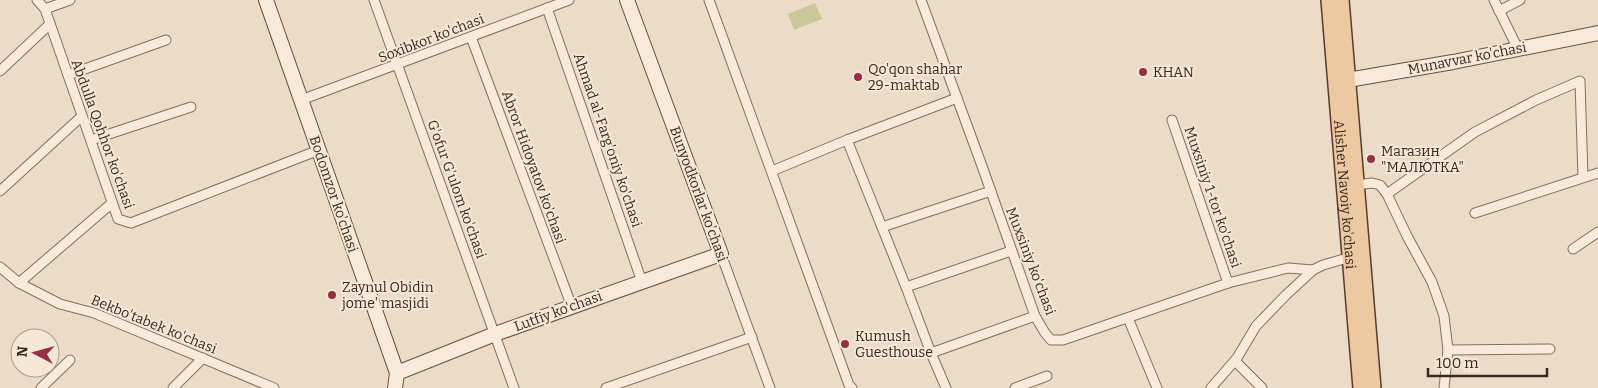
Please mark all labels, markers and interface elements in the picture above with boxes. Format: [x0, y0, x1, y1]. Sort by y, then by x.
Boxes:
street label: Soxibkor ko'chasi [376, 10, 487, 66]
street label: Munavvar ko'chasi [1406, 39, 1528, 78]
street label: Ahmad al-Farg'oniy ko'chasi [570, 51, 645, 230]
street label: Abdulla Qohhor ko'chasi [68, 57, 138, 211]
place label: Qo'qon shahar 29-maktab [868, 61, 962, 94]
place label: KHAN [1153, 64, 1194, 81]
marker: KHAN [1137, 66, 1149, 78]
marker: Qo'qon shahar 29-maktab [852, 71, 864, 83]
street label: Abror Hidoyatov ko'chasi [498, 88, 569, 246]
street label: G'ofur G'ulom ko'chasi [424, 118, 490, 261]
street label: Alisher Navoiy ko'chasi [1330, 119, 1359, 270]
street label: Bunyodkorlar ko'chasi [666, 124, 731, 264]
street label: Muxsiniy 1-tor ko'chasi [1180, 124, 1245, 270]
street label: Bodomzor ko'chasi [306, 134, 361, 255]
place label: Магазин "МАЛЮТКА" [1381, 143, 1464, 176]
marker: Магазин "МАЛЮТКА" [1365, 153, 1377, 165]
street label: Muxsiniy ko'chasi [1002, 205, 1059, 318]
place label: Zaynul Obidin jome' masjidi [341, 279, 434, 312]
street label: Lutfiy ko'chasi [512, 288, 604, 335]
marker: Zaynul Obidin jome' masjidi [326, 289, 338, 301]
street label: Bekbo'tabek ko'chasi [88, 291, 219, 357]
north arrow [10, 328, 60, 378]
place label: Kumush Guesthouse [855, 328, 933, 361]
marker: Kumush Guesthouse [839, 338, 851, 350]
text: N [14, 345, 32, 358]
scale bar [1428, 346, 1547, 378]
text: 100 m [1436, 354, 1479, 372]

